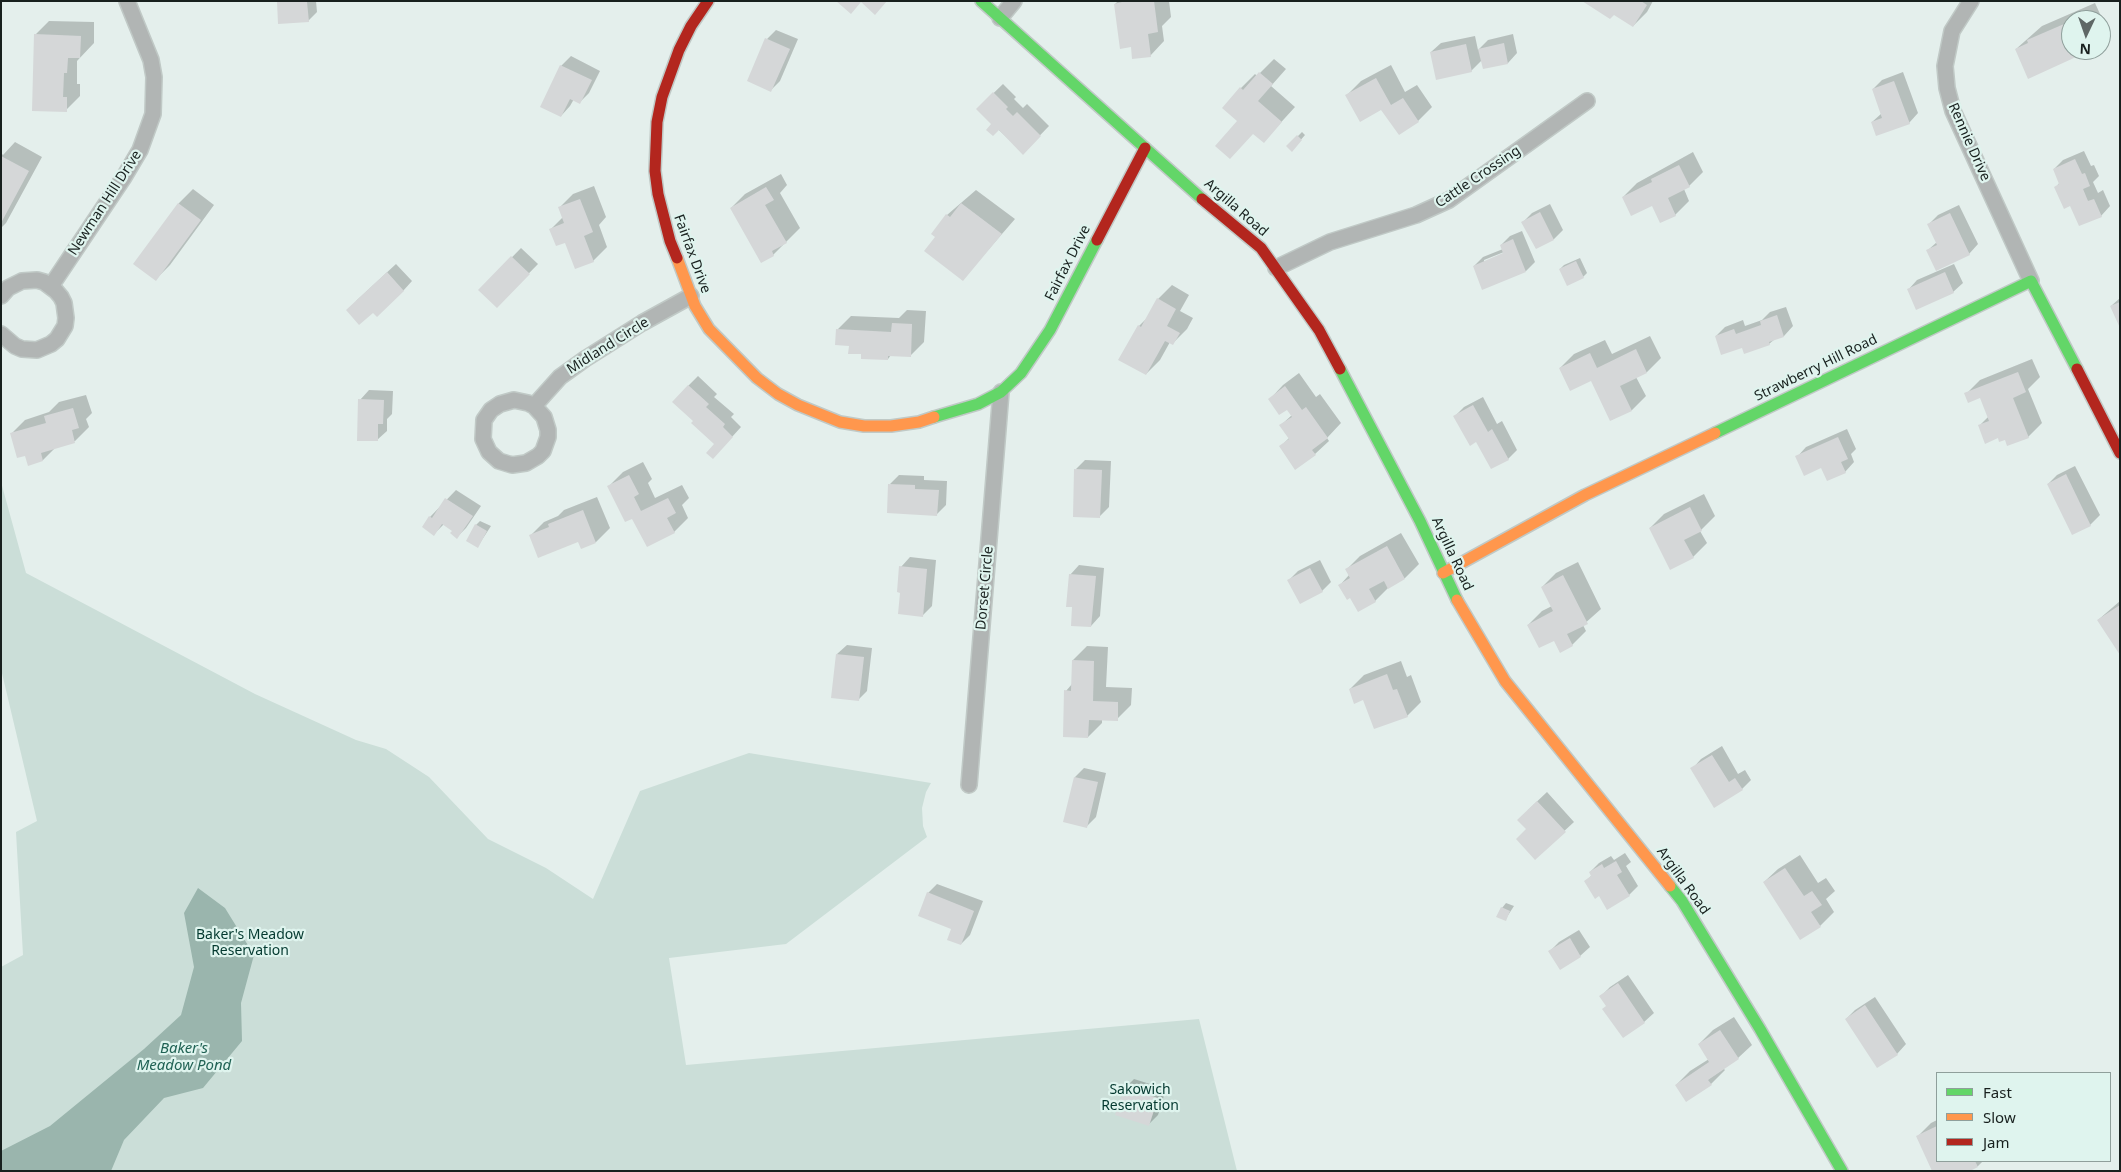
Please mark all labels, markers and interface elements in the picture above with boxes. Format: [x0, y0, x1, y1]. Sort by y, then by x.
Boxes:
north arrow [2061, 10, 2111, 60]
text: N [2079, 40, 2091, 59]
street label: Rennie Drive [1944, 100, 1994, 184]
street label: Cattle Crossing [1432, 142, 1524, 212]
street label: Newman Hill Drive [65, 147, 145, 259]
street label: Argilla Road [1201, 176, 1271, 240]
street label: Fairfax Drive [670, 212, 714, 296]
street label: Fairfax Drive [1042, 222, 1094, 304]
street label: Midland Circle [564, 314, 652, 378]
street label: Strawberry Hill Road [1752, 331, 1880, 405]
street label: Argilla Road [1428, 515, 1476, 593]
street label: Dorset Circle [973, 545, 997, 631]
street label: Argilla Road [1653, 844, 1713, 918]
park label: Baker's Meadow Reservation [196, 927, 304, 960]
water label: Baker's Meadow Pond [137, 1040, 231, 1075]
legend [1936, 1072, 2111, 1162]
park label: Sakowich Reservation [1101, 1082, 1179, 1114]
text: Fast [1983, 1082, 2012, 1102]
text: Slow [1983, 1107, 2016, 1127]
text: Jam [1983, 1132, 2010, 1152]

